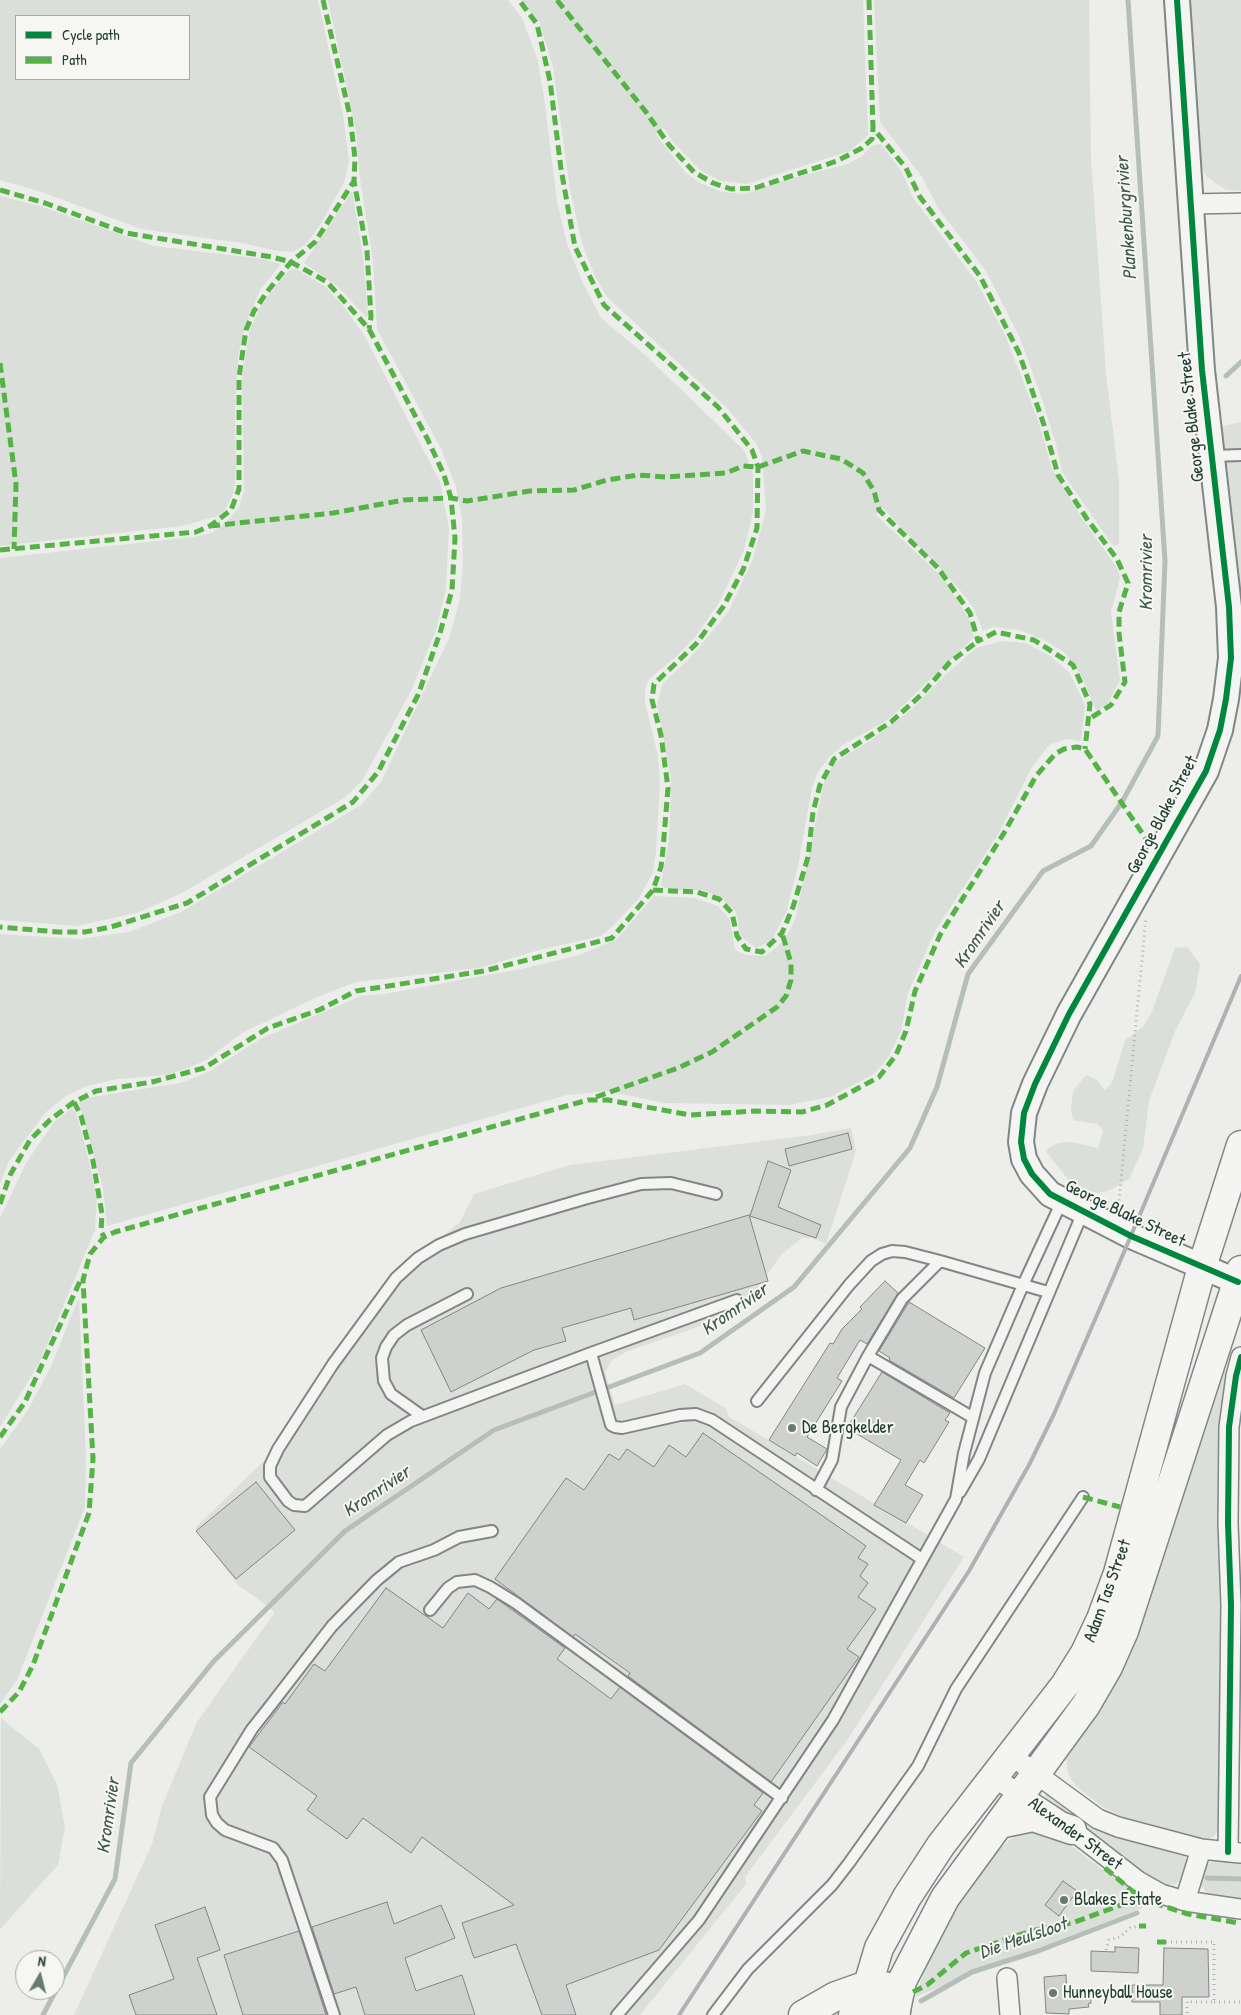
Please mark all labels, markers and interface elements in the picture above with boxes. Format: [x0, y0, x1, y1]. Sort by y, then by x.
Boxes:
legend [15, 15, 190, 80]
text: Cycle path [62, 24, 120, 45]
text: Path [62, 49, 87, 70]
water label: Plankenburgrivier [1111, 155, 1143, 281]
street label: George Blake Street [1174, 351, 1210, 483]
water label: Kromrivier [1136, 535, 1158, 611]
street label: George Blake Street [1123, 752, 1203, 878]
water label: Kromrivier [949, 897, 1011, 973]
street label: George Blake Street [1061, 1176, 1189, 1252]
water label: Kromrivier [697, 1279, 773, 1341]
place label: De Bergkelder [802, 1417, 894, 1439]
marker: De Bergkelder [786, 1422, 798, 1434]
water label: Kromrivier [339, 1461, 415, 1523]
street label: Adam Tas Street [1079, 1537, 1137, 1645]
water label: Kromrivier [92, 1777, 126, 1855]
street label: Alexander Street [1024, 1793, 1126, 1875]
place label: Blakes Estate [1074, 1889, 1162, 1911]
marker: Blakes Estate [1058, 1894, 1070, 1906]
water label: Die Meulsloot [976, 1913, 1070, 1965]
north arrow [15, 1950, 65, 2000]
text: N [37, 1951, 47, 1971]
place label: Hunneyball House [1063, 1982, 1173, 2004]
marker: Hunneyball House [1047, 1987, 1059, 1999]

